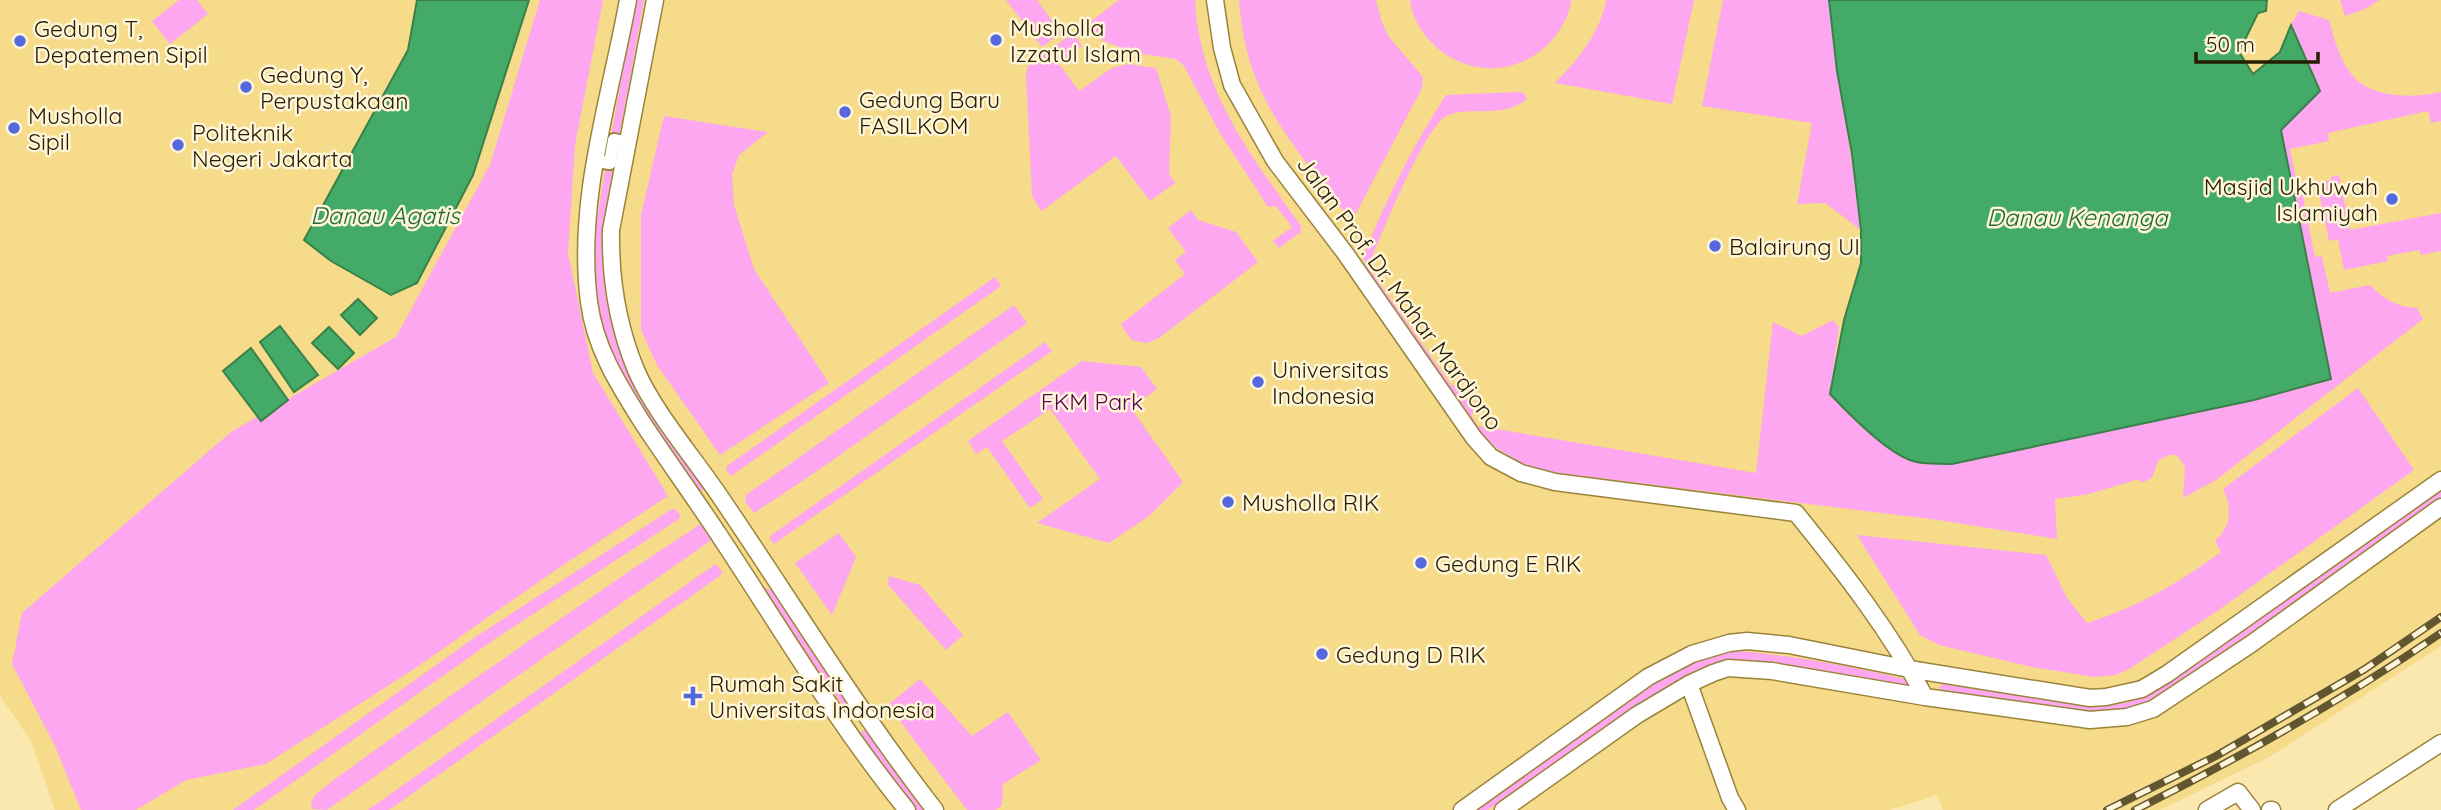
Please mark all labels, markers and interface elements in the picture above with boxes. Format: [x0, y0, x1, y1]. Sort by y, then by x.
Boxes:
place label: Musholla Izzatul Islam [1010, 13, 1141, 68]
place label: Gedung T, Depatemen Sipil [34, 14, 208, 69]
scale bar [2196, 21, 2318, 65]
text: 50 m [2206, 31, 2255, 57]
marker: Musholla Izzatul Islam [988, 32, 1004, 48]
marker: Gedung T, Depatemen Sipil [12, 33, 28, 49]
place label: Gedung Y, Perpustakaan [260, 60, 409, 115]
marker: Gedung Y, Perpustakaan [238, 79, 254, 95]
place label: Gedung Baru FASILKOM [859, 85, 1000, 140]
place label: Musholla Sipil [28, 101, 122, 156]
marker: Gedung Baru FASILKOM [837, 104, 853, 120]
place label: Politeknik Negeri Jakarta [192, 118, 352, 173]
marker: Musholla Sipil [6, 120, 22, 136]
marker: Politeknik Negeri Jakarta [170, 137, 186, 153]
street label: Jalan Prof. Dr. Mahar Mardjono [1291, 150, 1509, 436]
place label: Masjid Ukhuwah Islamiyah [2204, 172, 2378, 227]
marker: Masjid Ukhuwah Islamiyah [2384, 191, 2400, 207]
water label: Danau Agatis [310, 200, 462, 230]
water label: Danau Kenanga [1986, 202, 2169, 232]
place label: Balairung UI [1729, 232, 1860, 261]
marker: Balairung UI [1707, 238, 1723, 254]
place label: Universitas Indonesia [1272, 355, 1389, 410]
marker: Universitas Indonesia [1250, 374, 1266, 390]
park label: FKM Park [1041, 387, 1143, 416]
place label: Musholla RIK [1242, 488, 1379, 517]
marker: Musholla RIK [1220, 494, 1236, 510]
place label: Gedung E RIK [1435, 549, 1581, 578]
marker: Gedung E RIK [1413, 555, 1429, 571]
place label: Gedung D RIK [1336, 640, 1486, 669]
marker: Gedung D RIK [1314, 646, 1330, 662]
place label: Rumah Sakit Universitas Indonesia [709, 669, 935, 724]
marker: Rumah Sakit Universitas Indonesia [683, 686, 703, 706]

